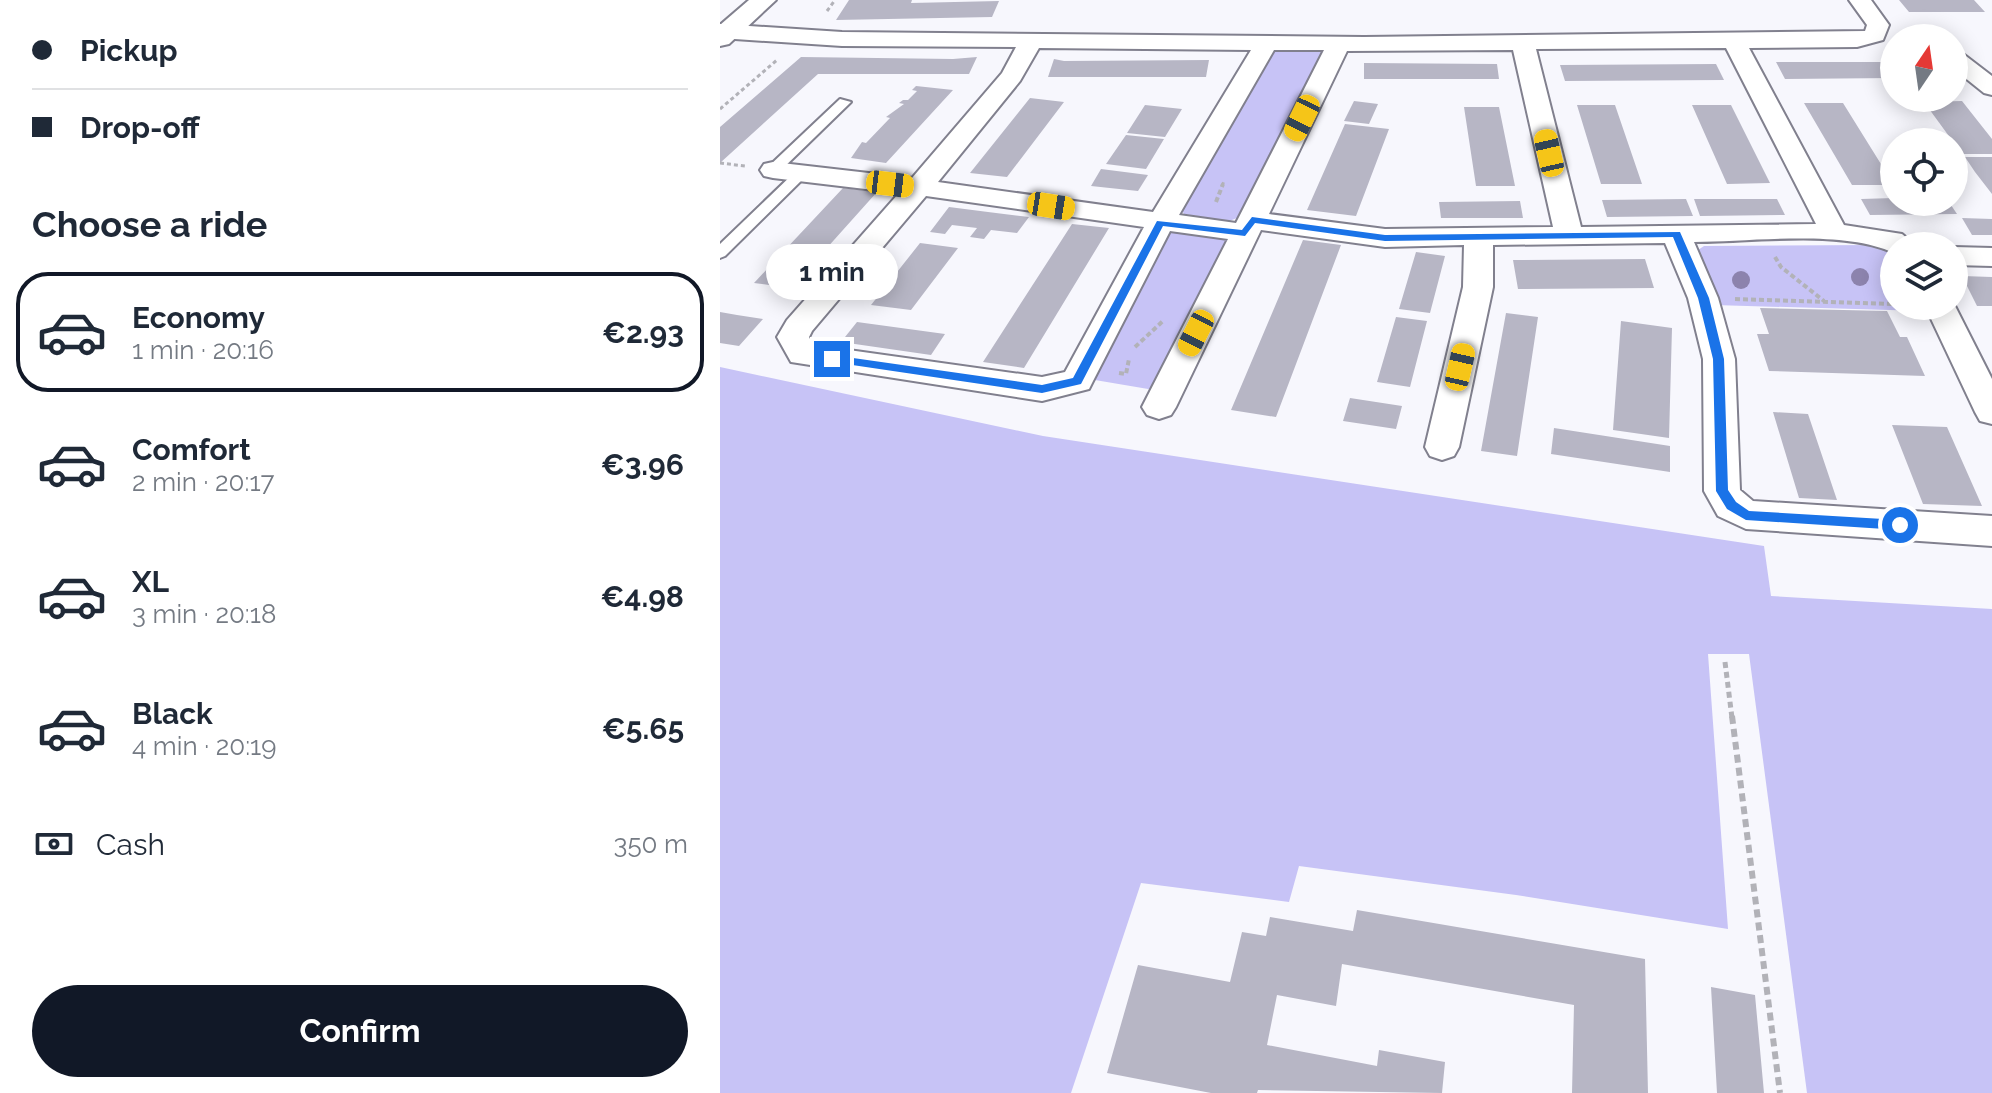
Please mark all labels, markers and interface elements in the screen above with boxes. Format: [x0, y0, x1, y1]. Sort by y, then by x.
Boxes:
north arrow [1880, 24, 1968, 112]
map controls [1880, 24, 1968, 320]
text: Pickup [80, 33, 178, 68]
car [1281, 91, 1323, 145]
text: Drop-off [80, 110, 200, 145]
car [1532, 127, 1566, 179]
button: locate [1880, 128, 1968, 216]
car [865, 169, 915, 199]
car [1025, 190, 1077, 222]
text: Choose a ride [32, 203, 267, 245]
button: layers [1880, 232, 1968, 320]
callout: 1 min [766, 243, 898, 299]
text: 1 min [799, 257, 865, 287]
icon: car [36, 296, 108, 368]
text: Economy [132, 300, 265, 335]
car [1174, 306, 1218, 360]
text: €2.93 [602, 315, 684, 350]
text: 1 min · 20:16 [132, 335, 274, 365]
route end [814, 341, 850, 377]
car [1443, 341, 1477, 393]
icon: car [36, 428, 108, 500]
text: Comfort [132, 432, 251, 467]
text: €3.96 [601, 447, 684, 482]
text: 2 min · 20:17 [132, 467, 274, 497]
route start [1882, 507, 1918, 543]
icon: car [36, 560, 108, 632]
text: XL [132, 564, 169, 599]
text: €4.98 [600, 579, 684, 614]
text: 3 min · 20:18 [132, 599, 276, 629]
icon: car [36, 692, 108, 764]
text: Black [132, 696, 213, 731]
text: €5.65 [602, 711, 684, 746]
text: 4 min · 20:19 [132, 731, 276, 761]
icon: cash [32, 822, 76, 866]
text: Cash [96, 827, 165, 862]
text: 350 m [614, 829, 688, 859]
button: Confirm [32, 985, 688, 1077]

